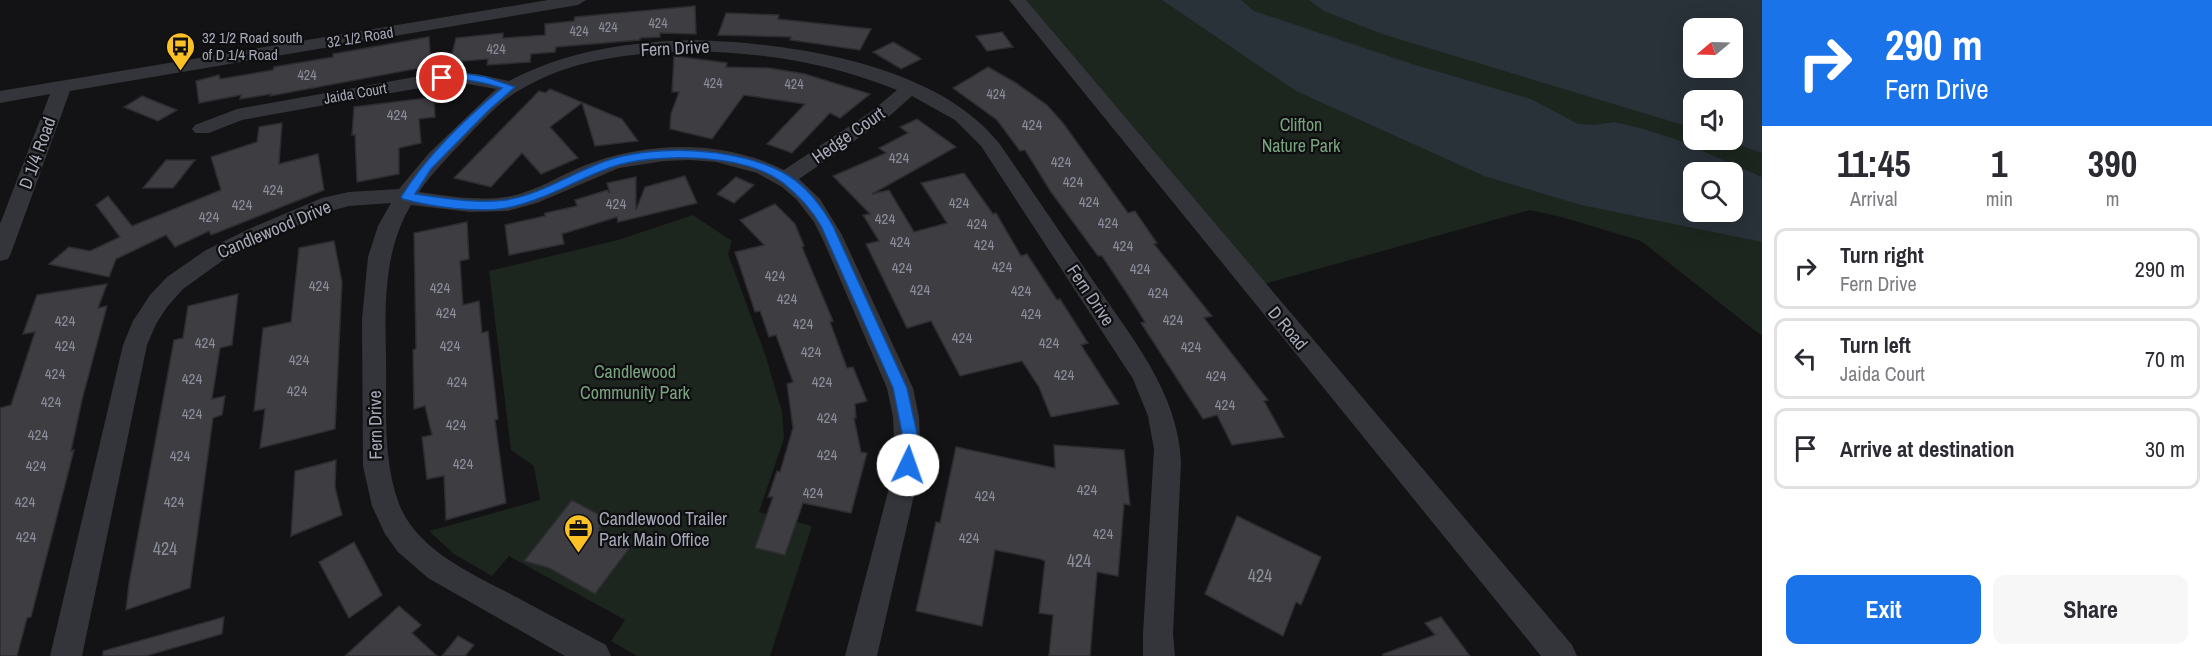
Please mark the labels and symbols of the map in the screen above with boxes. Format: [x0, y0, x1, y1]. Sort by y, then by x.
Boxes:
house number: 424 [648, 14, 668, 32]
house number: 424 [598, 18, 618, 36]
north arrow [1683, 18, 1743, 78]
street label: 32 1/2 Road [325, 21, 395, 53]
house number: 424 [569, 22, 589, 40]
place label: 32 1/2 Road south of D 1/4 Road [202, 27, 303, 65]
bus stop icon: 32 1/2 Road south of D 1/4 Road [165, 30, 197, 72]
street label: Fern Drive [640, 34, 710, 62]
house number: 424 [486, 40, 506, 58]
pin [416, 52, 467, 103]
house number: 424 [297, 66, 317, 84]
house number: 424 [703, 74, 723, 92]
house number: 424 [784, 75, 804, 93]
street label: Jaida Court [322, 77, 389, 109]
house number: 424 [986, 85, 1006, 103]
street label: Hedge Court [807, 101, 889, 169]
house number: 424 [387, 104, 407, 125]
park label: Clifton Nature Park [1262, 112, 1341, 158]
street label: D 1/4 Road [12, 114, 62, 192]
house number: 424 [1022, 114, 1042, 135]
house number: 424 [889, 147, 909, 168]
house number: 424 [1051, 151, 1071, 172]
house number: 424 [1063, 171, 1083, 192]
house number: 424 [263, 179, 283, 200]
house number: 424 [1079, 191, 1099, 212]
house number: 424 [949, 192, 969, 213]
house number: 424 [606, 193, 626, 214]
street label: Candlewood Drive [213, 194, 335, 264]
house number: 424 [232, 194, 252, 215]
house number: 424 [199, 206, 219, 227]
house number: 424 [875, 208, 895, 229]
house number: 424 [1098, 212, 1118, 233]
house number: 424 [967, 213, 987, 234]
house number: 424 [890, 231, 910, 252]
house number: 424 [974, 234, 994, 255]
house number: 424 [1113, 235, 1133, 256]
house number: 424 [992, 256, 1012, 277]
house number: 424 [892, 257, 912, 278]
house number: 424 [1130, 258, 1150, 279]
street label: Fern Drive [1061, 259, 1121, 331]
house number: 424 [765, 265, 785, 286]
house number: 424 [309, 275, 329, 296]
house number: 424 [430, 277, 450, 298]
house number: 424 [910, 279, 930, 300]
house number: 424 [1011, 280, 1031, 301]
house number: 424 [1148, 282, 1168, 303]
house number: 424 [777, 288, 797, 309]
street label: D Road [1262, 301, 1314, 355]
house number: 424 [436, 302, 456, 323]
house number: 424 [1021, 303, 1041, 324]
house number: 424 [1163, 309, 1183, 330]
house number: 424 [55, 310, 75, 331]
house number: 424 [793, 313, 813, 334]
house number: 424 [952, 327, 972, 348]
house number: 424 [195, 332, 215, 353]
house number: 424 [1039, 332, 1059, 353]
house number: 424 [55, 335, 75, 356]
house number: 424 [440, 335, 460, 356]
house number: 424 [1181, 336, 1201, 357]
house number: 424 [801, 341, 821, 362]
house number: 424 [289, 349, 309, 370]
park label: Candlewood Community Park [580, 359, 691, 405]
house number: 424 [45, 363, 65, 384]
house number: 424 [1054, 364, 1074, 385]
house number: 424 [1206, 365, 1226, 386]
house number: 424 [182, 368, 202, 389]
house number: 424 [447, 371, 467, 392]
house number: 424 [812, 371, 832, 392]
house number: 424 [287, 380, 307, 401]
street label: Fern Drive [362, 390, 388, 460]
house number: 424 [41, 391, 61, 412]
house number: 424 [1215, 394, 1235, 415]
house number: 424 [182, 403, 202, 424]
house number: 424 [817, 407, 837, 428]
house number: 424 [446, 414, 466, 435]
house number: 424 [28, 424, 48, 445]
position arrow [876, 433, 940, 497]
house number: 424 [817, 444, 837, 465]
house number: 424 [170, 445, 190, 466]
house number: 424 [453, 453, 473, 474]
house number: 424 [26, 455, 46, 476]
house number: 424 [1077, 479, 1097, 500]
house number: 424 [803, 482, 823, 503]
house number: 424 [975, 485, 995, 506]
house number: 424 [15, 491, 35, 512]
house number: 424 [164, 491, 184, 512]
place label: Candlewood Trailer Park Main Office [599, 506, 727, 552]
office icon: Candlewood Trailer Park Main Office [562, 512, 594, 554]
house number: 424 [1093, 523, 1113, 544]
house number: 424 [16, 526, 36, 547]
house number: 424 [959, 527, 979, 548]
house number: 424 [153, 536, 177, 561]
house number: 424 [1067, 548, 1091, 573]
house number: 424 [1248, 563, 1272, 588]

